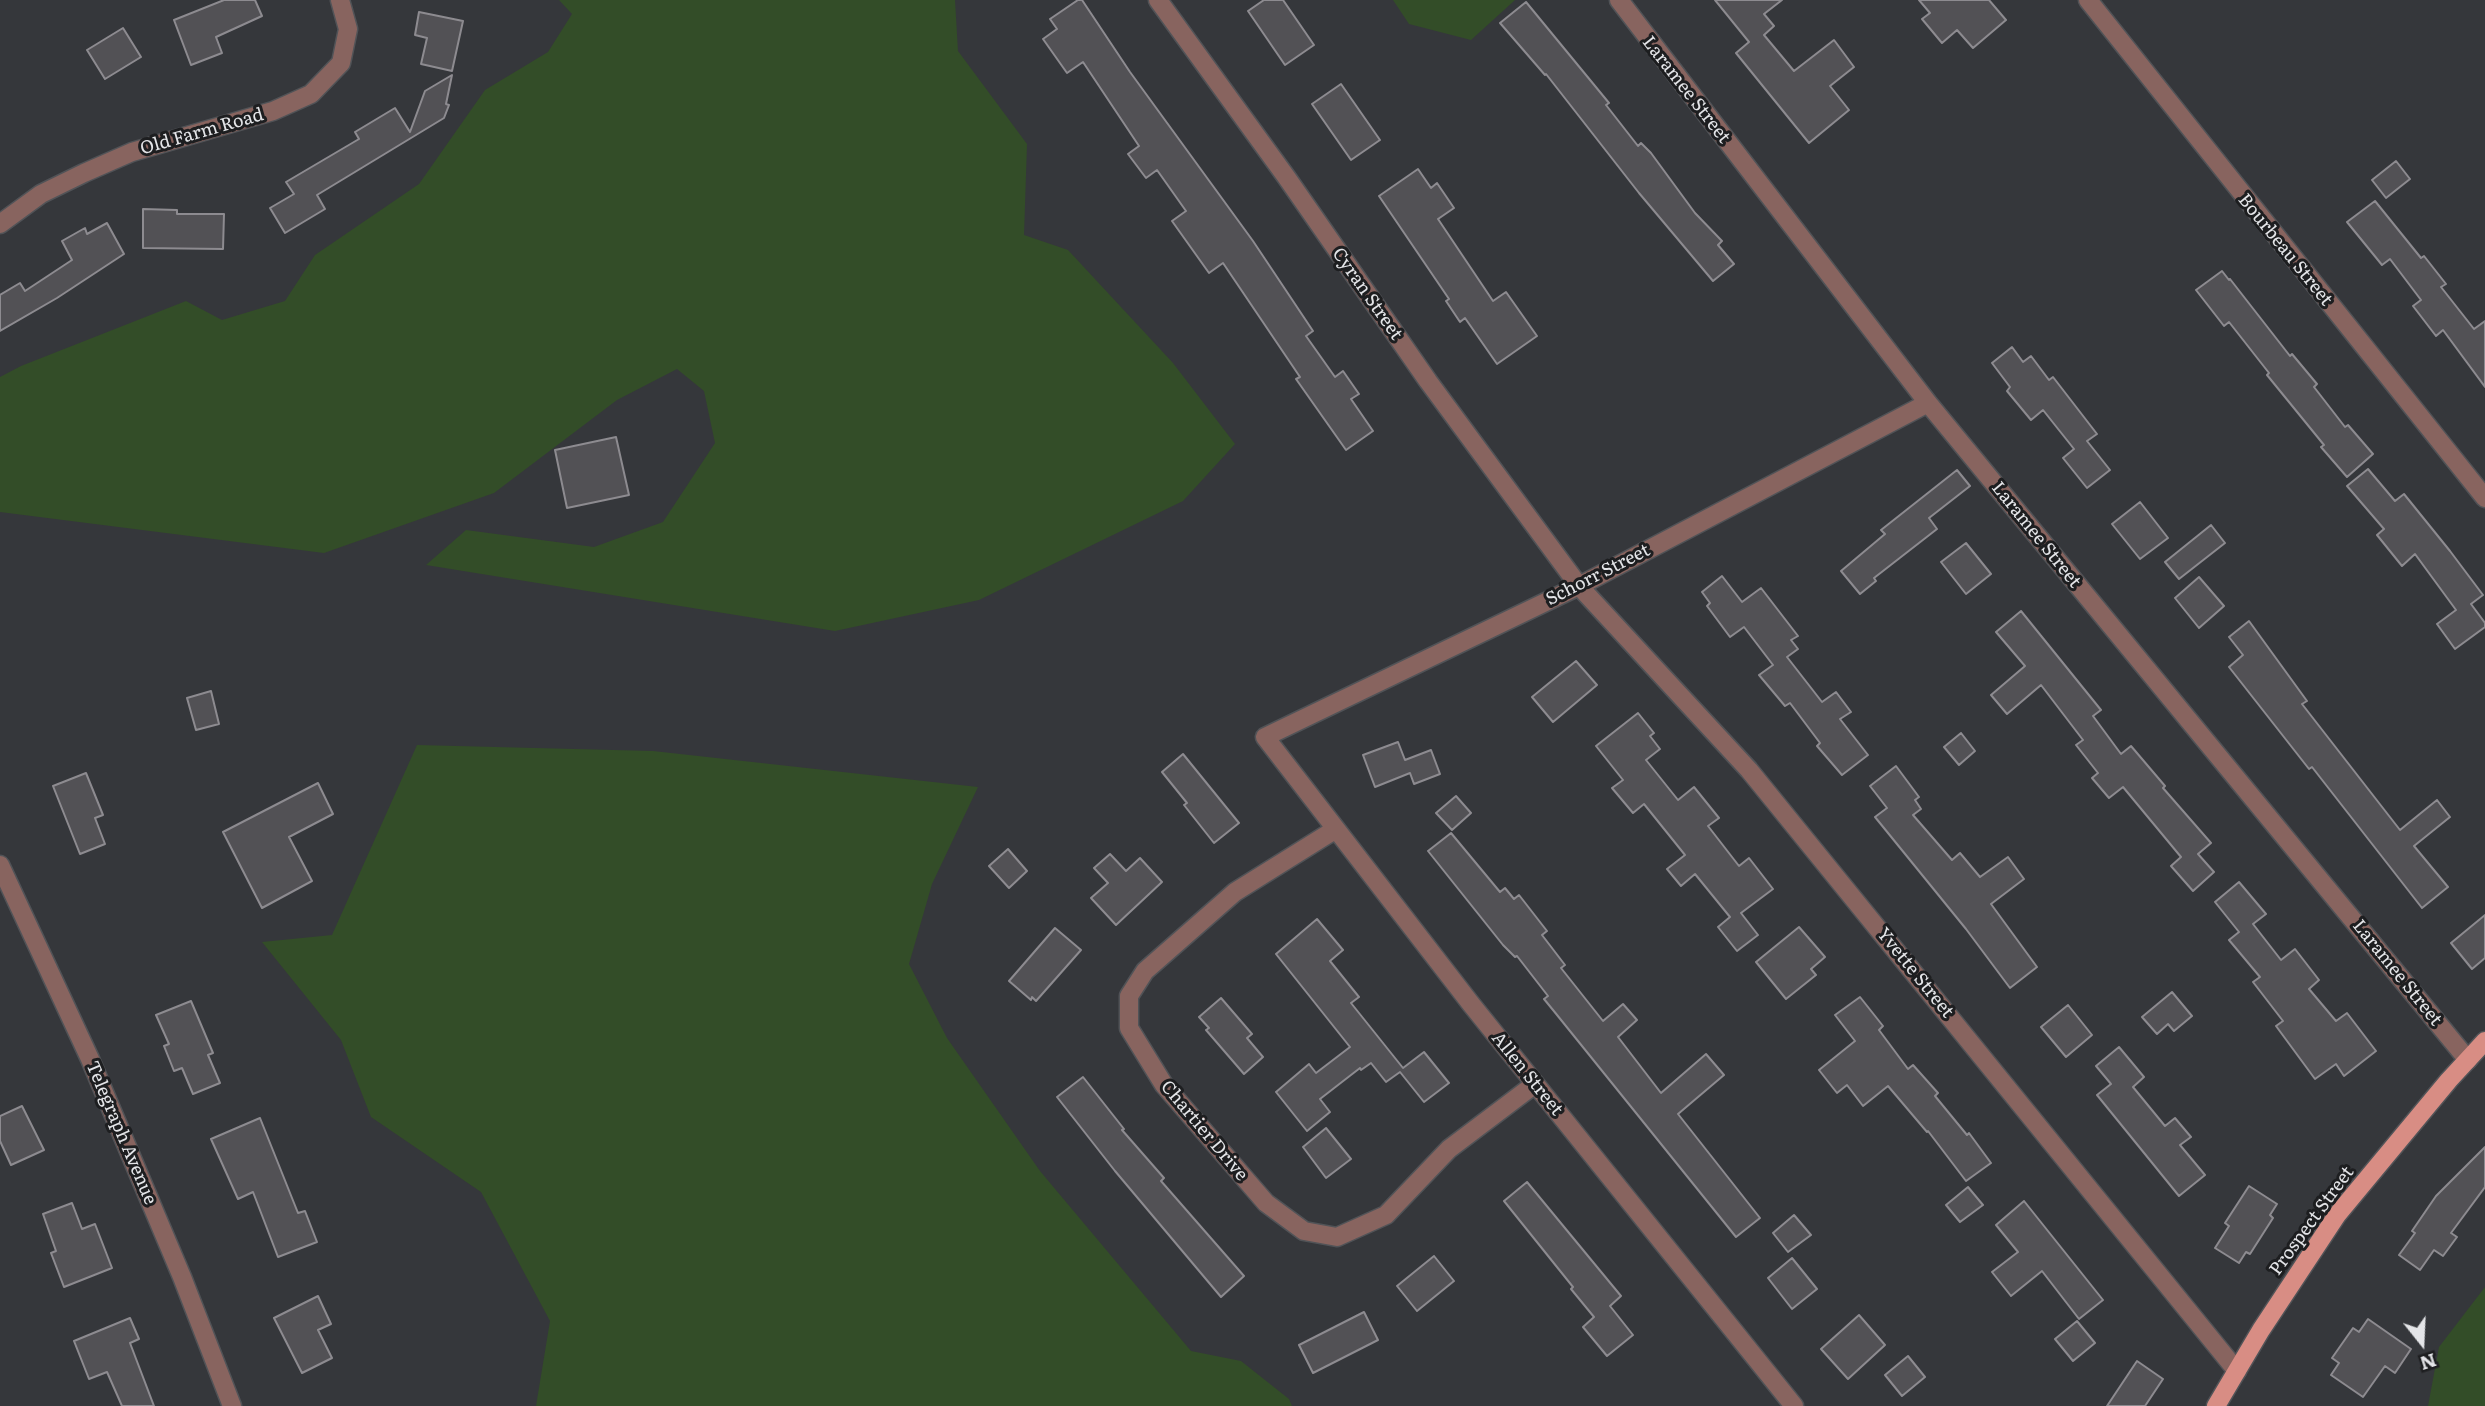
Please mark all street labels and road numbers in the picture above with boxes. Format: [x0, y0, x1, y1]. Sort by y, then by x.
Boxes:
street label: Laramee Street [1637, 32, 1735, 148]
street label: Old Farm Road [138, 104, 266, 160]
street label: Bourbeau Street [2233, 190, 2337, 310]
street label: Cyran Street [1327, 244, 1407, 344]
street label: Laramee Street [1987, 478, 2085, 592]
street label: Schorr Street [1542, 540, 1654, 610]
street label: Laramee Street [2348, 916, 2446, 1030]
street label: Yvette Street [1872, 924, 1958, 1022]
street label: Allen Street [1487, 1028, 1567, 1120]
street label: Telegraph Avenue [81, 1058, 161, 1208]
street label: Chartier Drive [1156, 1076, 1252, 1186]
street label: Prospect Street [2265, 1162, 2359, 1280]

